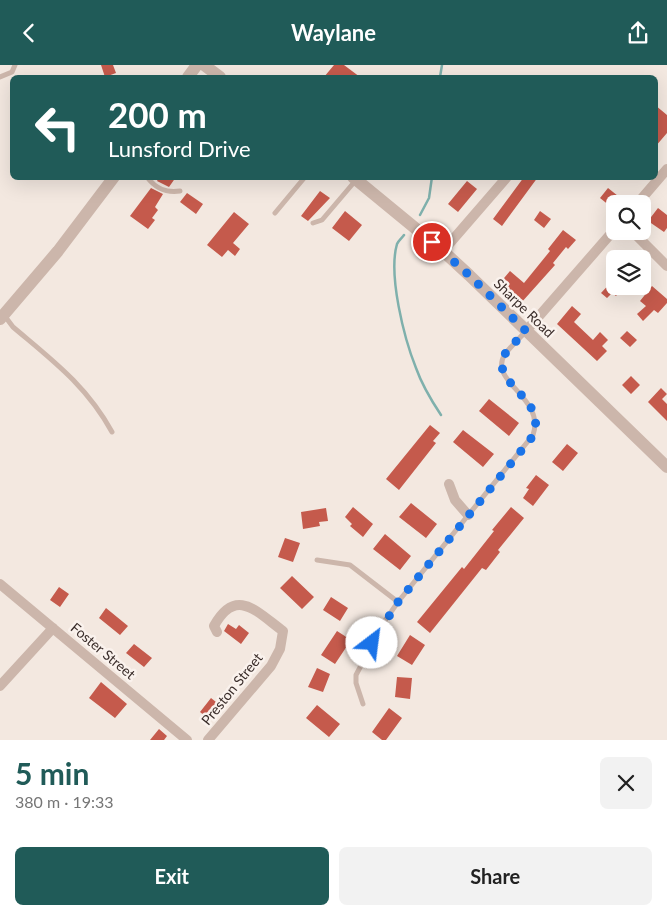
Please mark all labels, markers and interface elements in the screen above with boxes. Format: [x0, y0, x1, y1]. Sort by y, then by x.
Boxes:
icon: back [15, 19, 43, 47]
text: Waylane [291, 19, 376, 46]
icon: share [624, 19, 652, 47]
text: 200 m [108, 93, 207, 135]
icon: left [25, 95, 90, 160]
text: Lunsford Drive [108, 135, 251, 162]
map controls [606, 195, 651, 295]
button: search [606, 195, 651, 240]
pin [411, 221, 453, 263]
icon: arrive [418, 228, 446, 256]
button: layers [606, 250, 651, 295]
street label: Sharpe Road [491, 275, 558, 341]
position arrow [345, 616, 397, 668]
street label: Foster Street [68, 619, 139, 682]
street label: Preston Street [197, 649, 266, 728]
text: 5 min [15, 755, 89, 791]
button: close [600, 757, 652, 809]
text: 380 m · 19:33 [15, 792, 114, 811]
button: Exit [15, 847, 329, 905]
button: Share [339, 847, 652, 905]

